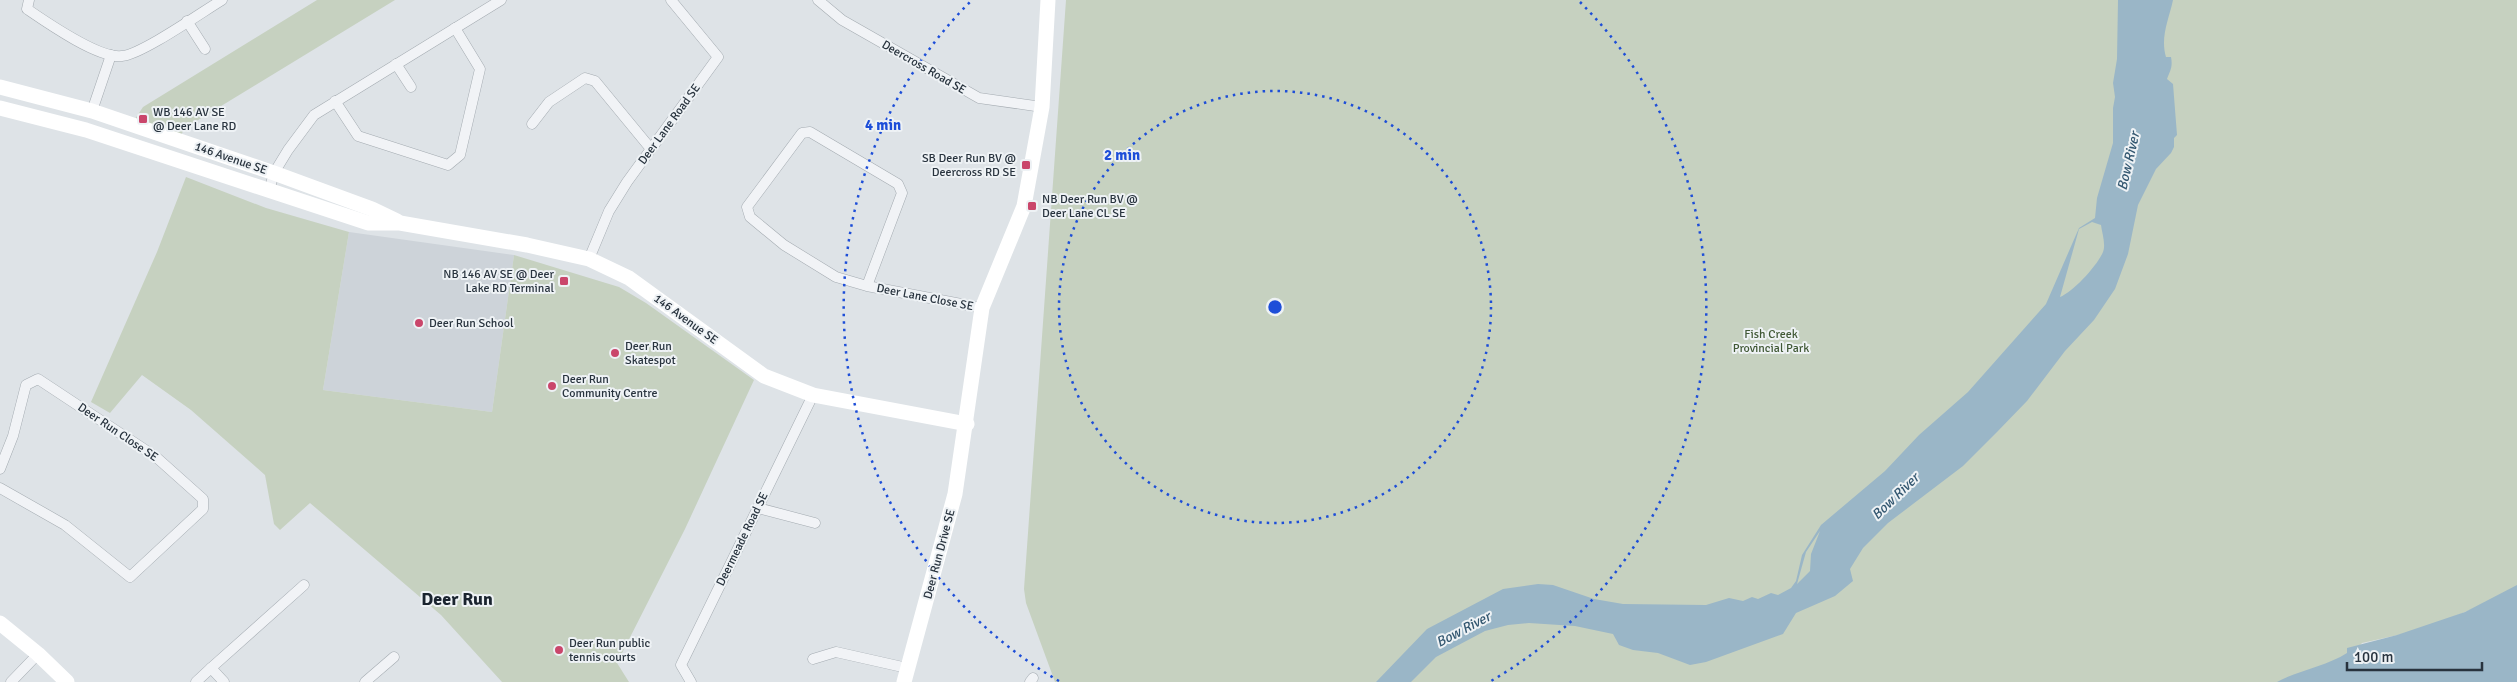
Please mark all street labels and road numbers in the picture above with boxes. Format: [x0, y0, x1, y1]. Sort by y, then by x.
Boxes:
street label: Deercross Road SE [879, 37, 969, 98]
street label: Deer Lane Road SE [635, 81, 704, 168]
street label: 146 Avenue SE [193, 139, 269, 178]
street label: Deer Lane Close SE [875, 281, 975, 314]
street label: 146 Avenue SE [651, 291, 721, 348]
street label: Deer Run Close SE [75, 400, 161, 465]
street label: Deermeade Road SE [713, 490, 772, 589]
street label: Deer Run Drive SE [920, 507, 959, 601]

